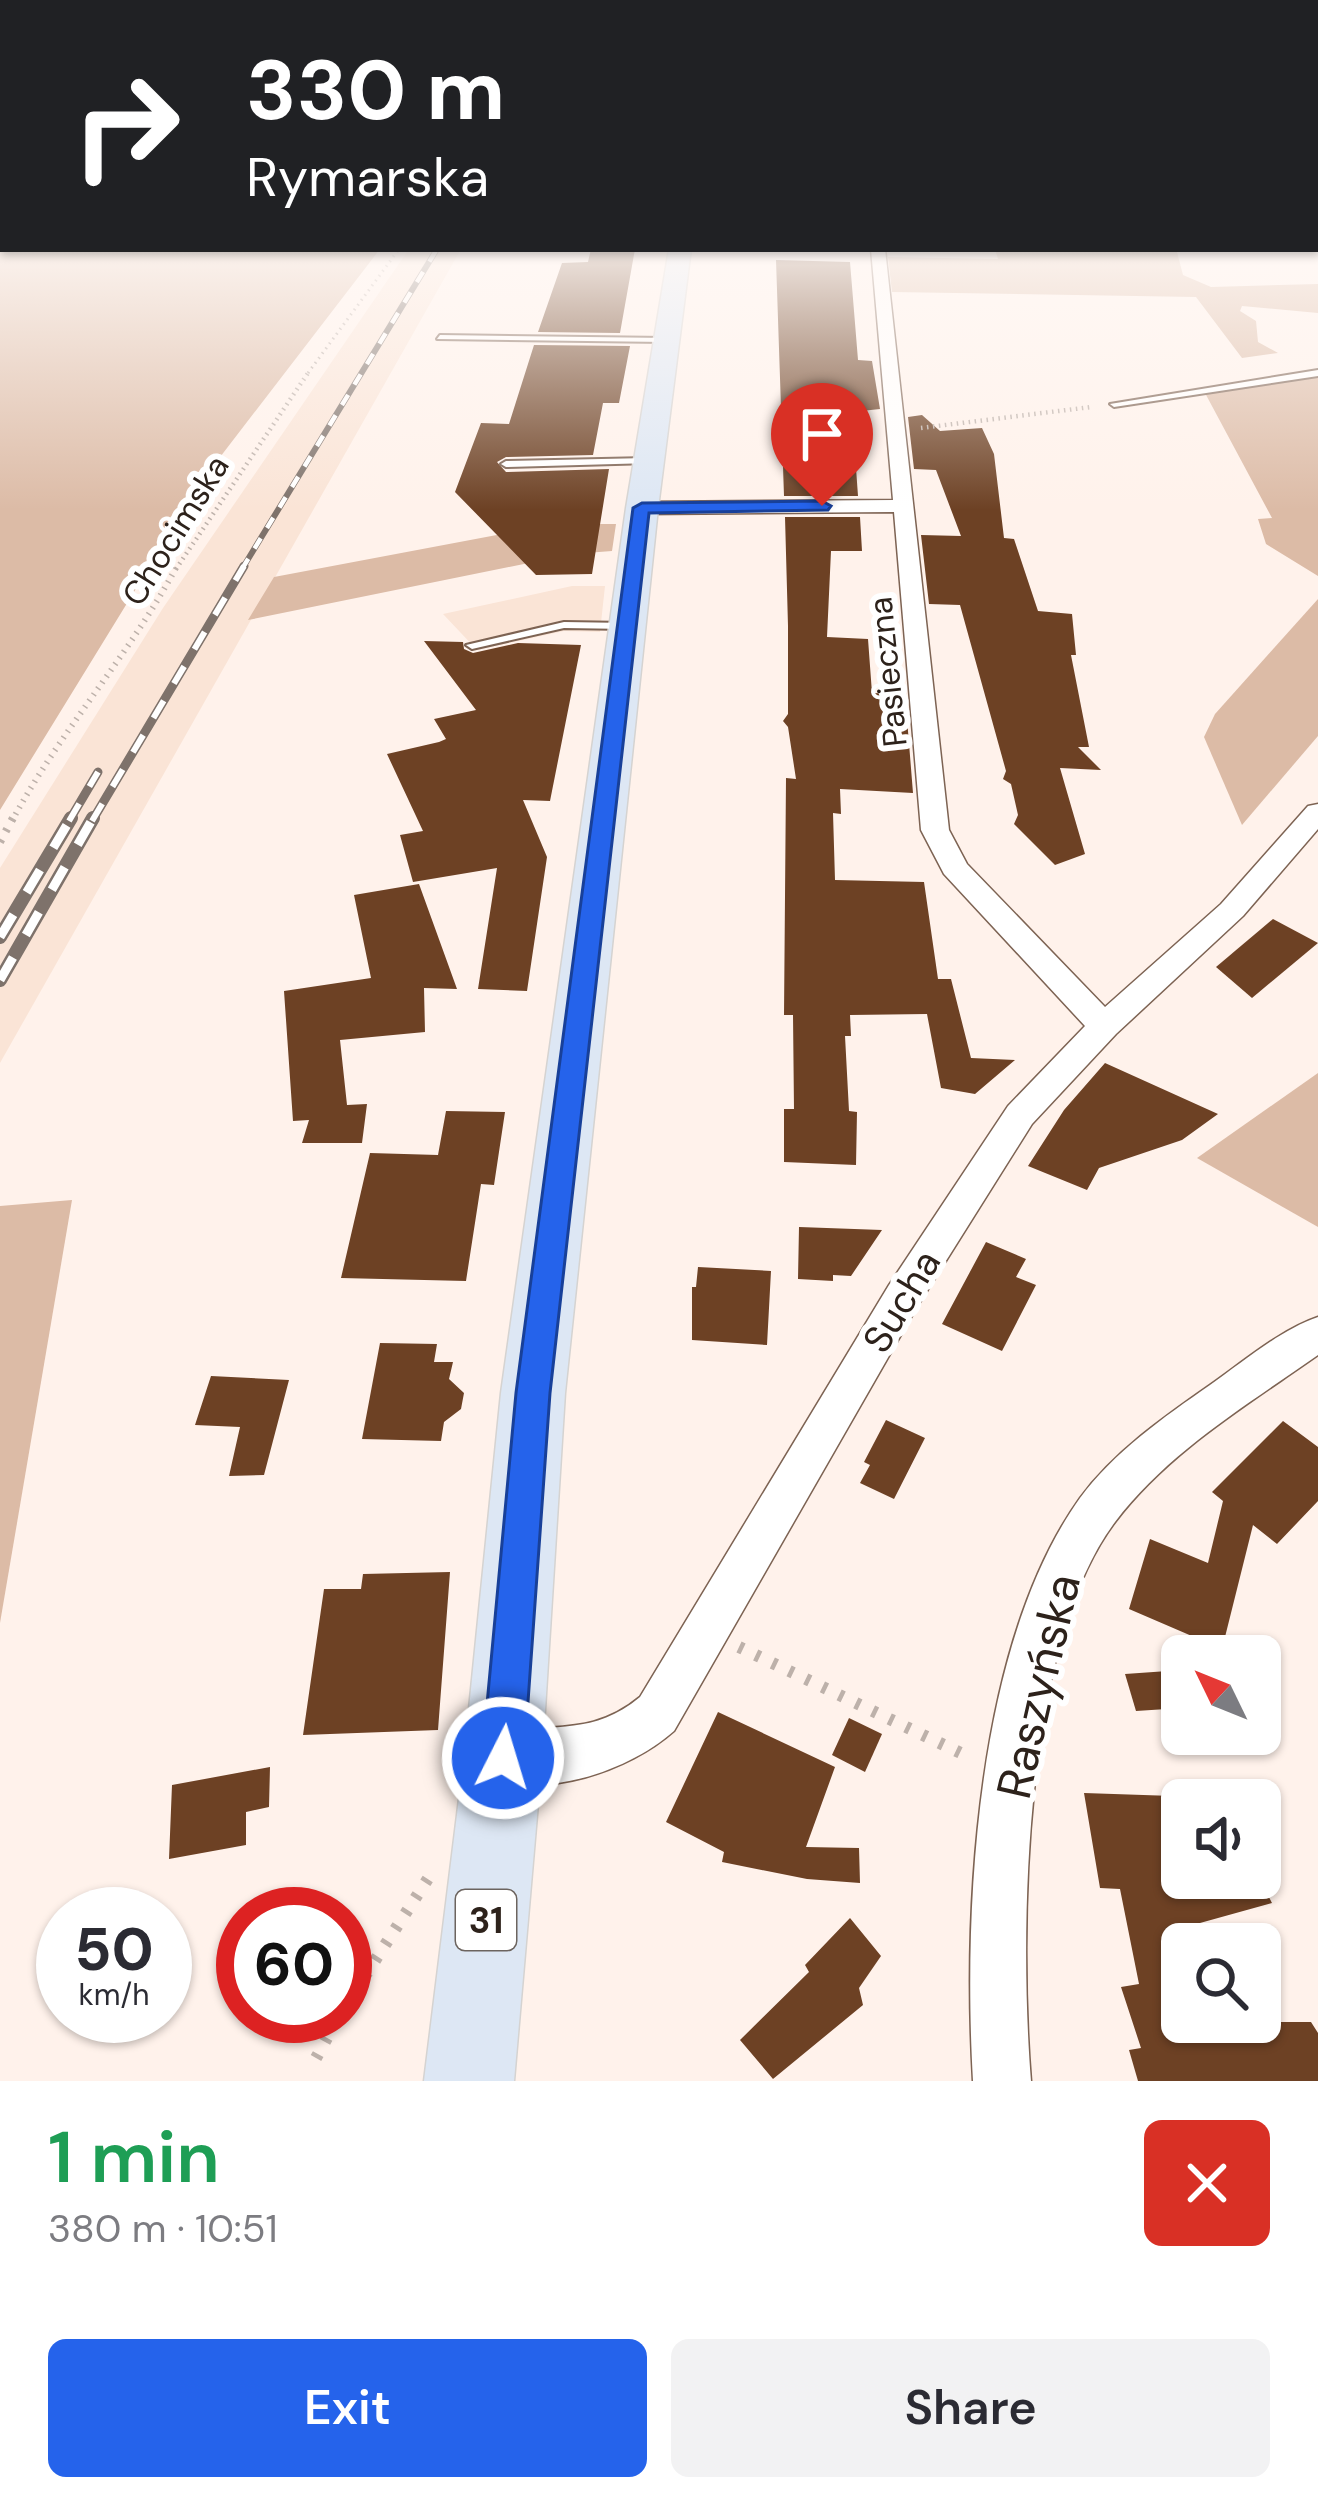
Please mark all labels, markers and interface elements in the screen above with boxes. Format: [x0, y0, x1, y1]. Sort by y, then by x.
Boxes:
text: 330 m [246, 36, 505, 145]
icon: right [48, 48, 204, 204]
text: Rymarska [246, 142, 489, 213]
pin [771, 383, 873, 506]
icon: arrive [789, 401, 855, 467]
street label: Chocimska [112, 447, 239, 614]
street label: Pasieczna [858, 595, 917, 749]
street label: Sucha [851, 1241, 952, 1362]
street label: Raszyńska [982, 1568, 1095, 1805]
north arrow [1161, 1635, 1281, 1755]
map controls [1161, 1635, 1281, 2043]
position arrow [440, 1695, 566, 1821]
button: sound [1161, 1779, 1281, 1899]
speed limit sign: 60 [216, 1887, 372, 2043]
road number: 31 [456, 1890, 516, 1950]
text: 50 [74, 1910, 154, 1989]
button: search [1161, 1923, 1281, 2043]
text: km/h [79, 1975, 149, 2014]
text: 1 min [48, 2111, 220, 2204]
button: close [1144, 2120, 1270, 2246]
text: 380 m · 10:51 [48, 2203, 278, 2254]
button: Exit [48, 2339, 647, 2477]
button: Share [671, 2339, 1270, 2477]

